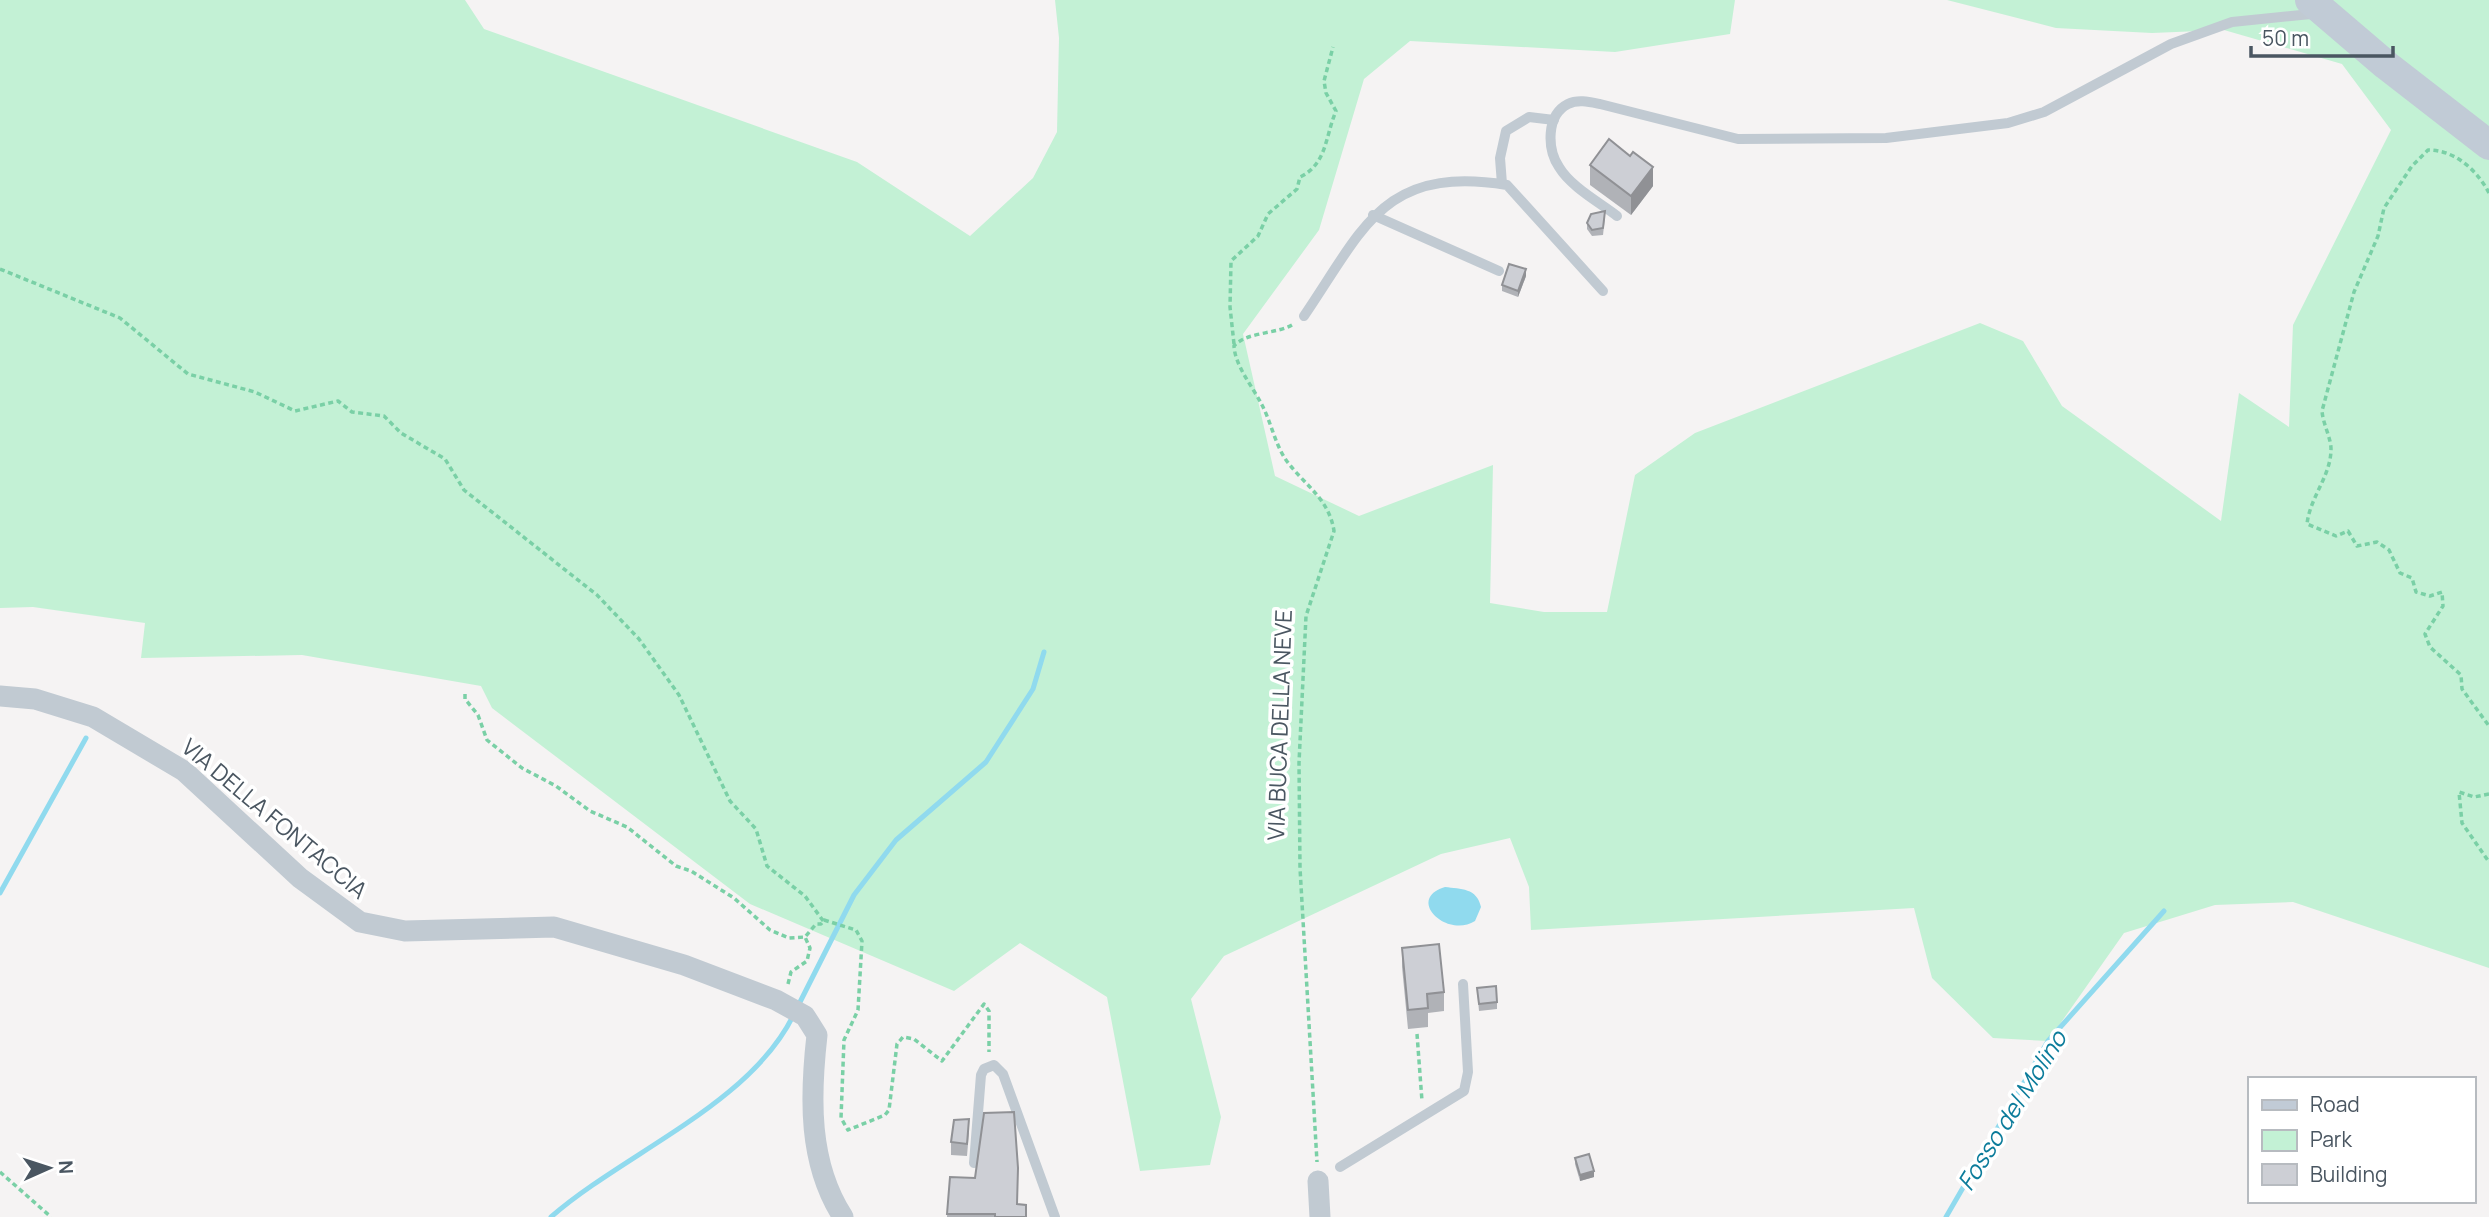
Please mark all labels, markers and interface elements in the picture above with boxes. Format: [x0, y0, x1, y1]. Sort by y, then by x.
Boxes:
scale bar [2251, 14, 2393, 58]
text: 50 m [2262, 24, 2309, 52]
street label: VIA BUCA DELLA NEVE [1259, 609, 1299, 841]
street label: VIA DELLA FONTACCIA [175, 731, 375, 906]
water label: Fosso del Molino [1949, 1022, 2074, 1196]
legend [2248, 1077, 2475, 1203]
text: Road [2310, 1090, 2360, 1118]
text: Park [2310, 1125, 2352, 1153]
north arrow [14, 1133, 84, 1203]
text: N [53, 1160, 79, 1175]
text: Building [2310, 1160, 2387, 1188]

